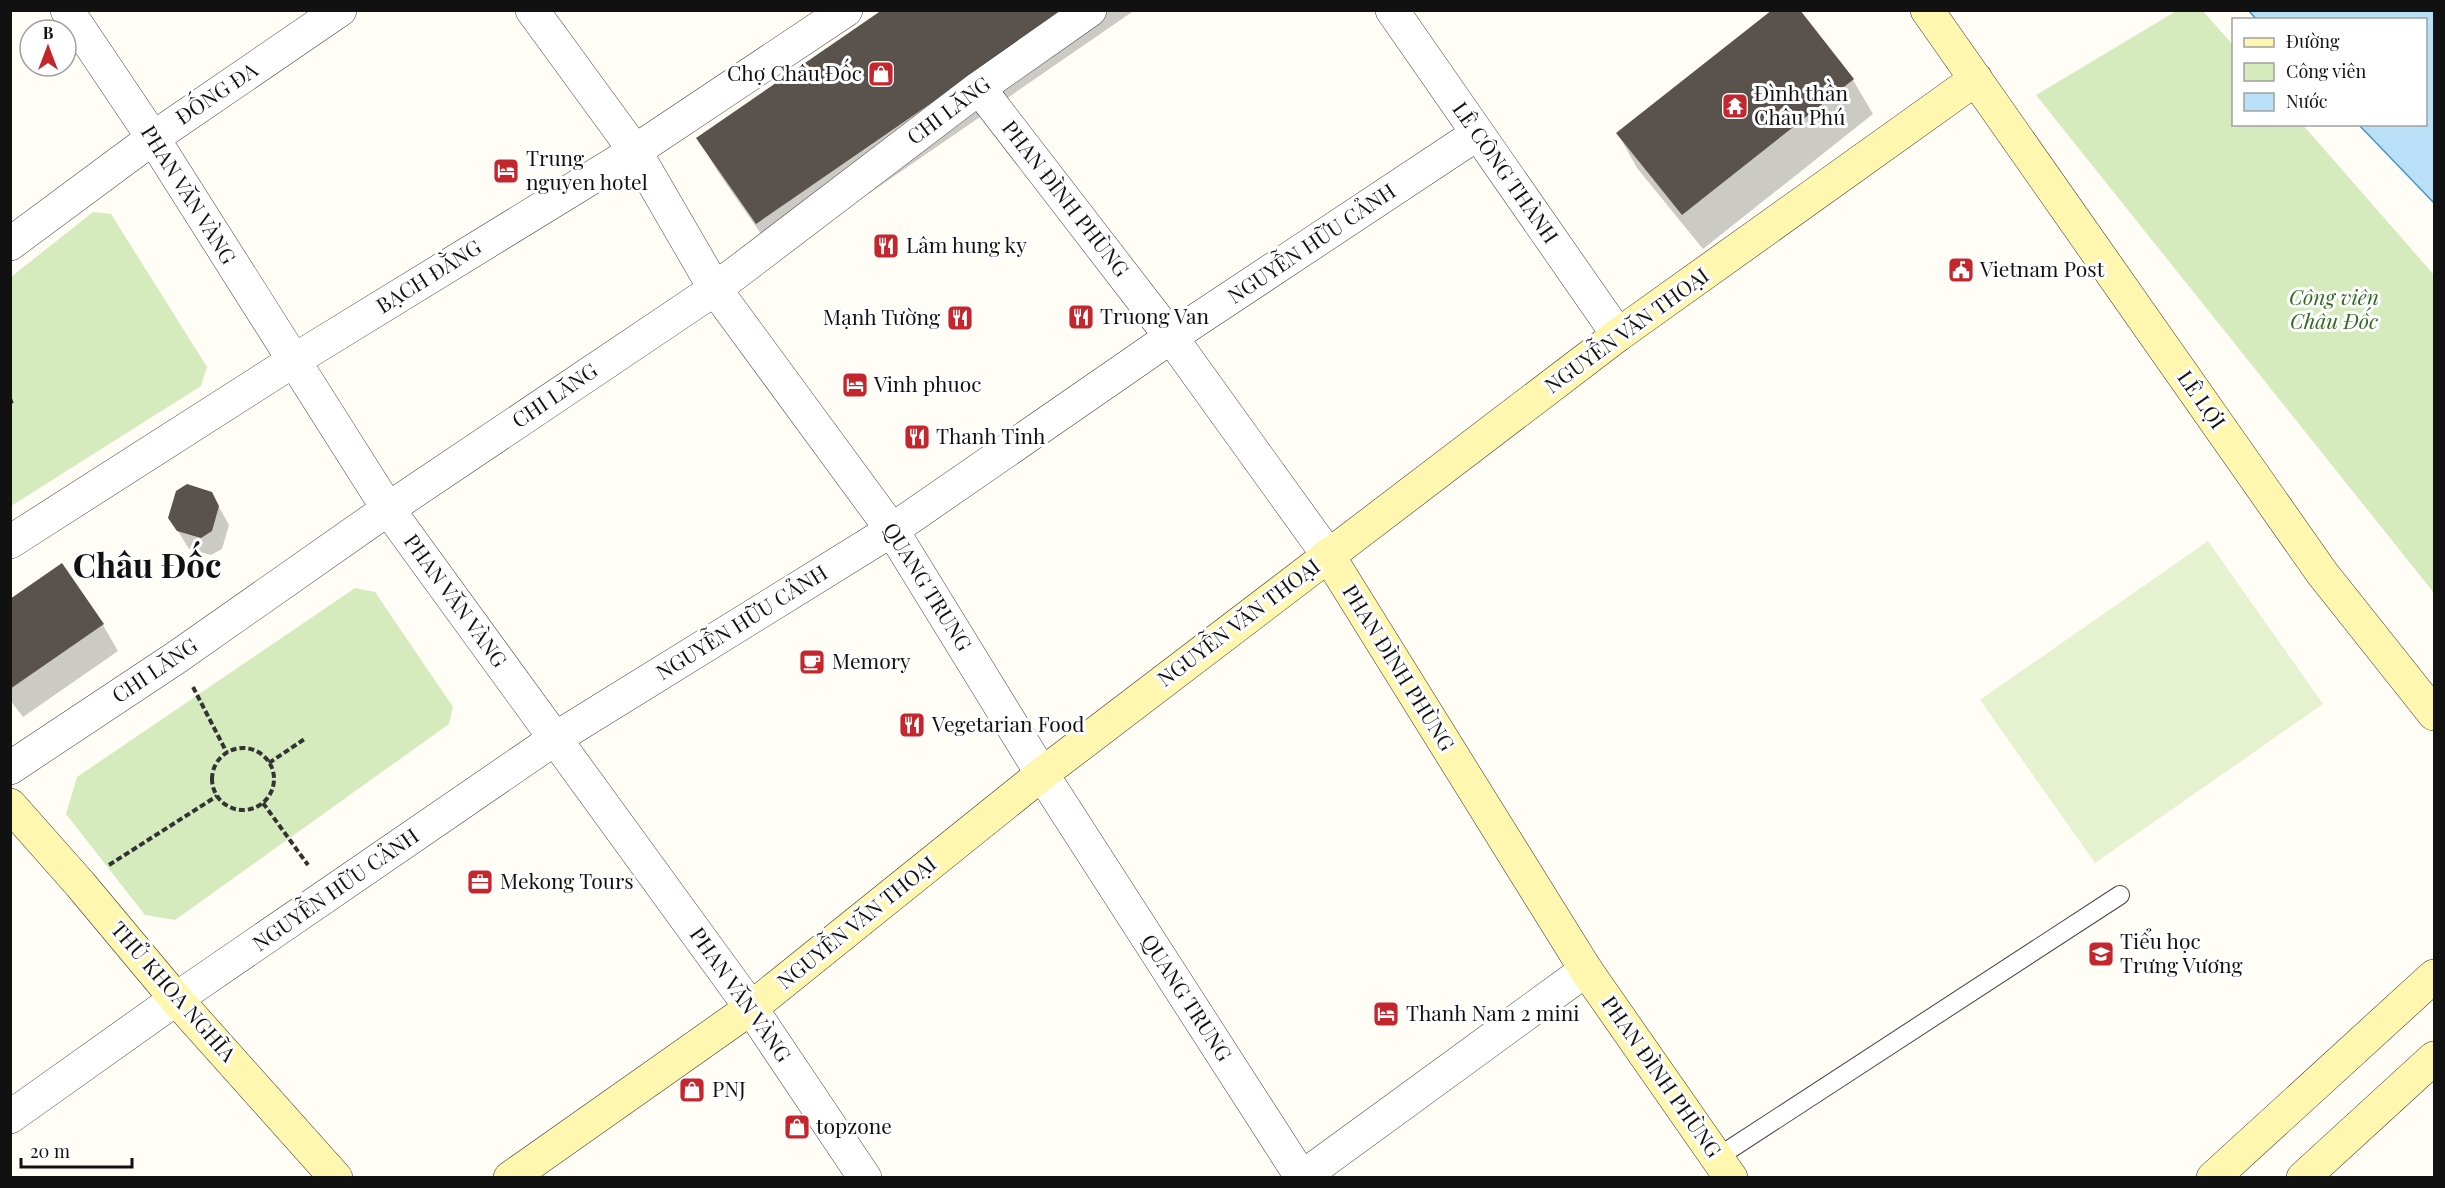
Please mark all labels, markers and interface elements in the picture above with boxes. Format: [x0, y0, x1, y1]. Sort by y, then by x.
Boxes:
north arrow [18, 18, 78, 78]
legend [2232, 18, 2427, 126]
text: B [43, 22, 54, 43]
text: Đường [2286, 29, 2340, 53]
street label: ĐỐNG ĐA [168, 53, 263, 130]
place label: Chợ Châu Đốc [727, 58, 862, 86]
shop icon: Chợ Châu Đốc [866, 59, 896, 89]
text: Công viên [2286, 59, 2367, 83]
street label: CHI LĂNG [901, 69, 995, 150]
place label: Đình thần Châu Phú [1754, 78, 1848, 130]
text: Nước [2286, 89, 2328, 113]
temple icon: Đình thần Châu Phú [1720, 91, 1750, 121]
street label: LÊ CÔNG THÀNH [1447, 95, 1566, 248]
street label: PHAN ĐÌNH PHÙNG [997, 114, 1137, 282]
street label: PHAN VĂN VÀNG [136, 119, 244, 269]
place label: Trung nguyen hotel [526, 143, 648, 195]
hotel icon: Trung nguyen hotel [491, 156, 521, 186]
street label: NGUYỄN HỮU CẢNH [1221, 176, 1400, 309]
place label: Lâm hung ky [906, 230, 1027, 258]
restaurant icon: Lâm hung ky [871, 231, 901, 261]
street label: BẠCH ĐẰNG [370, 232, 486, 319]
place label: Vietnam Post [1979, 254, 2105, 282]
public building icon: Vietnam Post [1946, 255, 1976, 285]
street label: NGUYỄN VĂN THOẠI [1538, 260, 1714, 398]
park label: Công viên Châu Đốc [2289, 282, 2379, 334]
place label: Truong Van [1100, 301, 1209, 329]
place label: Mạnh Tường [823, 302, 940, 330]
restaurant icon: Truong Van [1066, 302, 1096, 332]
restaurant icon: Mạnh Tường [945, 303, 975, 333]
street label: CHI LĂNG [506, 355, 602, 433]
street label: LÊ LỢI [2172, 364, 2233, 434]
place label: Vinh phuoc [873, 369, 981, 397]
hotel icon: Vinh phuoc [840, 370, 870, 400]
place label: Thanh Tinh [936, 421, 1046, 449]
restaurant icon: Thanh Tinh [902, 422, 932, 452]
street label: QUANG TRUNG [878, 516, 979, 656]
street label: PHAN VĂN VÀNG [399, 527, 515, 672]
district label: Châu Đốc [73, 540, 221, 586]
street label: NGUYỄN VĂN THOẠI [1151, 551, 1325, 692]
street label: NGUYỄN HỮU CẢNH [650, 557, 832, 685]
street label: PHAN ĐÌNH PHÙNG [1337, 579, 1462, 756]
street label: CHI LĂNG [106, 630, 202, 708]
place label: Memory [832, 646, 911, 674]
cafe icon: Memory [797, 647, 827, 677]
place label: Vegetarian Food [931, 709, 1084, 737]
restaurant icon: Vegetarian Food [897, 710, 927, 740]
street label: NGUYỄN HỮU CẢNH [246, 820, 424, 956]
street label: NGUYỄN VĂN THOẠI [771, 849, 941, 994]
place label: Mekong Tours [500, 866, 634, 894]
office icon: Mekong Tours [465, 867, 495, 897]
street label: THỦ KHOA NGHĨA [106, 915, 244, 1067]
street label: PHAN VĂN VÀNG [685, 921, 799, 1067]
place label: Tiểu học Trưng Vương [2120, 926, 2242, 978]
street label: QUANG TRUNG [1136, 928, 1239, 1066]
school or university icon: Tiểu học Trưng Vương [2086, 939, 2116, 969]
street label: PHAN ĐÌNH PHÙNG [1596, 990, 1729, 1162]
place label: Thanh Nam 2 mini [1406, 998, 1579, 1026]
hotel icon: Thanh Nam 2 mini [1371, 999, 1401, 1029]
place label: PNJ [712, 1074, 746, 1102]
shop icon: PNJ [677, 1075, 707, 1105]
place label: topzone [816, 1111, 892, 1139]
shop icon: topzone [782, 1112, 812, 1142]
scale bar [21, 1131, 132, 1169]
text: 20 m [30, 1139, 70, 1163]

